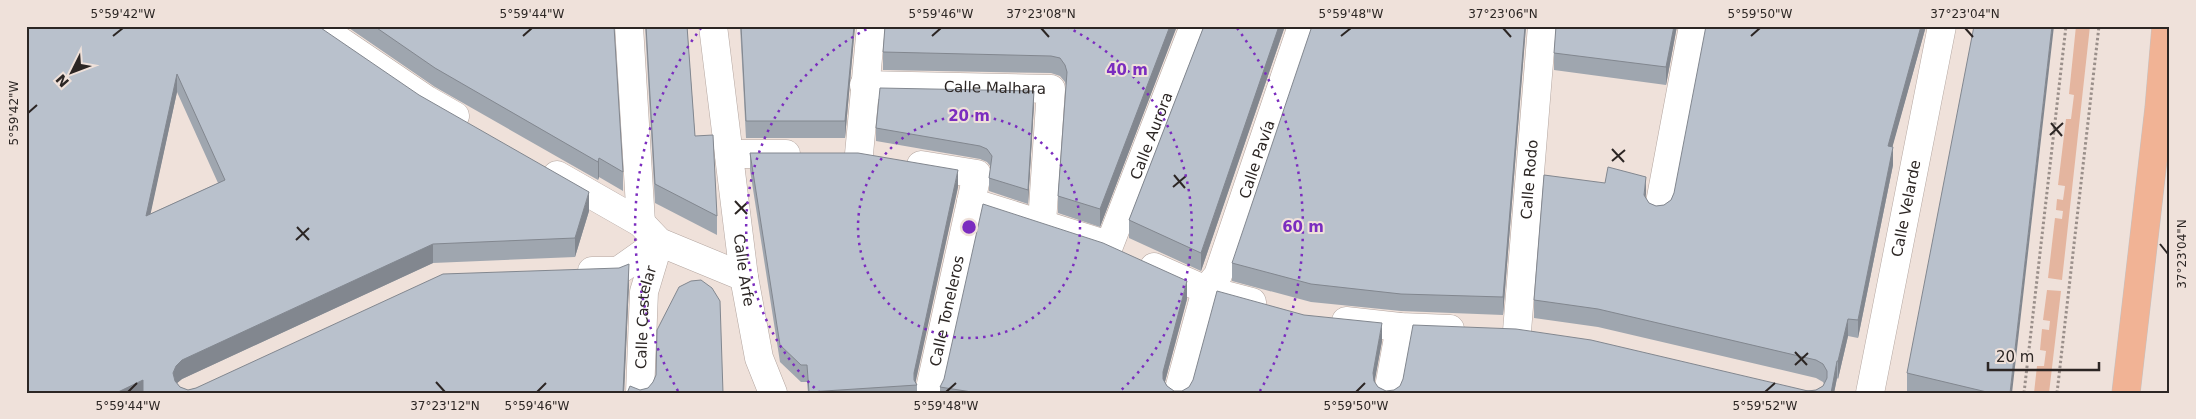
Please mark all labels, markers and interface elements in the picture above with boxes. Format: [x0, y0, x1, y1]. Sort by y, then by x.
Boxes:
text: 5°59'42"W [91, 7, 156, 21]
text: 5°59'44"W [500, 7, 565, 21]
text: 5°59'46"W [909, 7, 974, 21]
text: 37°23'08"N [1006, 7, 1076, 21]
text: 5°59'48"W [1319, 7, 1384, 21]
text: 37°23'06"N [1468, 7, 1538, 21]
text: 5°59'50"W [1728, 7, 1793, 21]
text: 37°23'04"N [1930, 7, 2000, 21]
north arrow [48, 48, 98, 98]
text: 40 m [1106, 61, 1148, 79]
text: N [52, 71, 72, 90]
street label: Calle Malhara [944, 78, 1046, 98]
text: 5°59'42"W [7, 80, 21, 145]
street label: Calle Aurora [1127, 90, 1177, 182]
text: 20 m [948, 107, 990, 125]
street label: Calle Pavía [1235, 118, 1279, 201]
street label: Calle Rodo [1517, 139, 1542, 220]
street label: Calle Velarde [1888, 158, 1925, 259]
centre of rings [960, 218, 978, 236]
text: 60 m [1282, 218, 1324, 236]
text: 37°23'04"N [2175, 219, 2189, 289]
street label: Calle Arfe [730, 233, 758, 308]
street label: Calle Toneleros [926, 254, 968, 368]
street label: Calle Castelar [632, 263, 661, 369]
scale bar [1988, 339, 2100, 371]
text: 20 m [1996, 348, 2034, 366]
text: 5°59'44"W [96, 399, 161, 413]
text: 37°23'12"N [410, 399, 480, 413]
text: 5°59'46"W [505, 399, 570, 413]
text: 5°59'48"W [914, 399, 979, 413]
text: 5°59'50"W [1324, 399, 1389, 413]
text: 5°59'52"W [1733, 399, 1798, 413]

